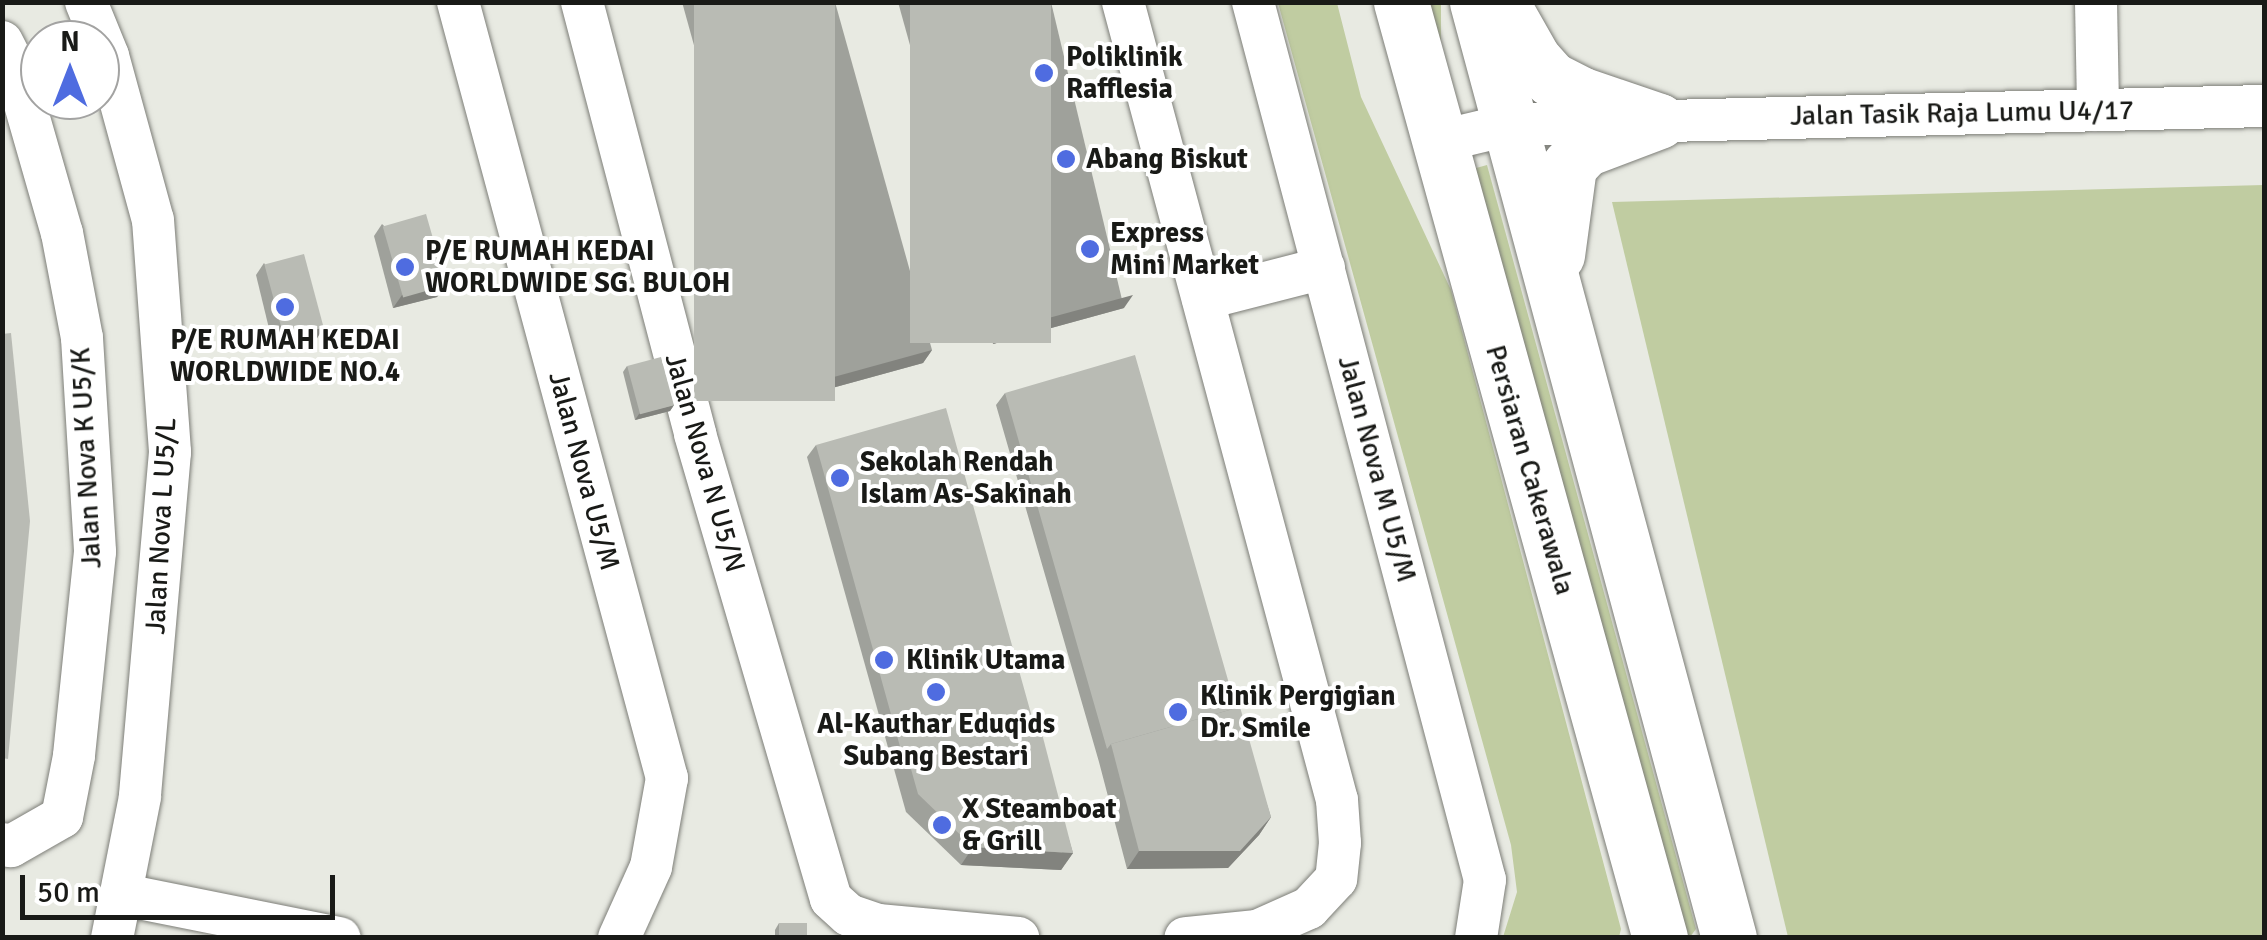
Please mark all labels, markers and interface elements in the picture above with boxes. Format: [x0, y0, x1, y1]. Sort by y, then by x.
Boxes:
north arrow [20, 20, 120, 120]
text: N [60, 25, 80, 59]
place label: Poliklinik Rafflesia [1066, 40, 1183, 106]
marker: Poliklinik Rafflesia [1031, 60, 1057, 86]
street label: Jalan Tasik Raja Lumu U4/17 [1790, 93, 2134, 133]
place label: Abang Biskut [1086, 142, 1248, 176]
marker: Abang Biskut [1055, 148, 1077, 170]
place label: Express Mini Market [1110, 216, 1259, 282]
place label: P/E RUMAH KEDAI WORLDWIDE SG. BULOH [425, 234, 730, 300]
marker: Express Mini Market [1079, 238, 1101, 260]
marker: P/E RUMAH KEDAI WORLDWIDE SG. BULOH [394, 256, 416, 278]
marker: P/E RUMAH KEDAI WORLDWIDE NO.4 [274, 296, 296, 318]
place label: P/E RUMAH KEDAI WORLDWIDE NO.4 [170, 323, 400, 389]
street label: Persiaran Cakerawala [1478, 341, 1582, 599]
street label: Jalan Nova K U5/K [63, 347, 109, 569]
street label: Jalan Nova N U5/N [658, 350, 752, 576]
street label: Jalan Nova M U5/M [1331, 352, 1423, 586]
street label: Jalan Nova U5/M [541, 368, 627, 574]
street label: Jalan Nova L U5/L [139, 417, 183, 635]
place label: Sekolah Rendah Islam As-Sakinah [860, 445, 1072, 511]
marker: Sekolah Rendah Islam As-Sakinah [829, 467, 851, 489]
place label: Klinik Utama [906, 643, 1065, 677]
marker: Klinik Utama [871, 647, 897, 673]
place label: Klinik Pergigian Dr. Smile [1200, 679, 1396, 745]
marker: Al-Kauthar Eduqids Subang Bestari [925, 681, 947, 703]
marker: Klinik Pergigian Dr. Smile [1165, 699, 1191, 725]
place label: Al-Kauthar Eduqids Subang Bestari [817, 707, 1055, 773]
place label: X Steamboat & Grill [962, 792, 1116, 858]
marker: X Steamboat & Grill [931, 814, 953, 836]
scale bar [25, 855, 340, 917]
text: 50 m [37, 874, 100, 911]

